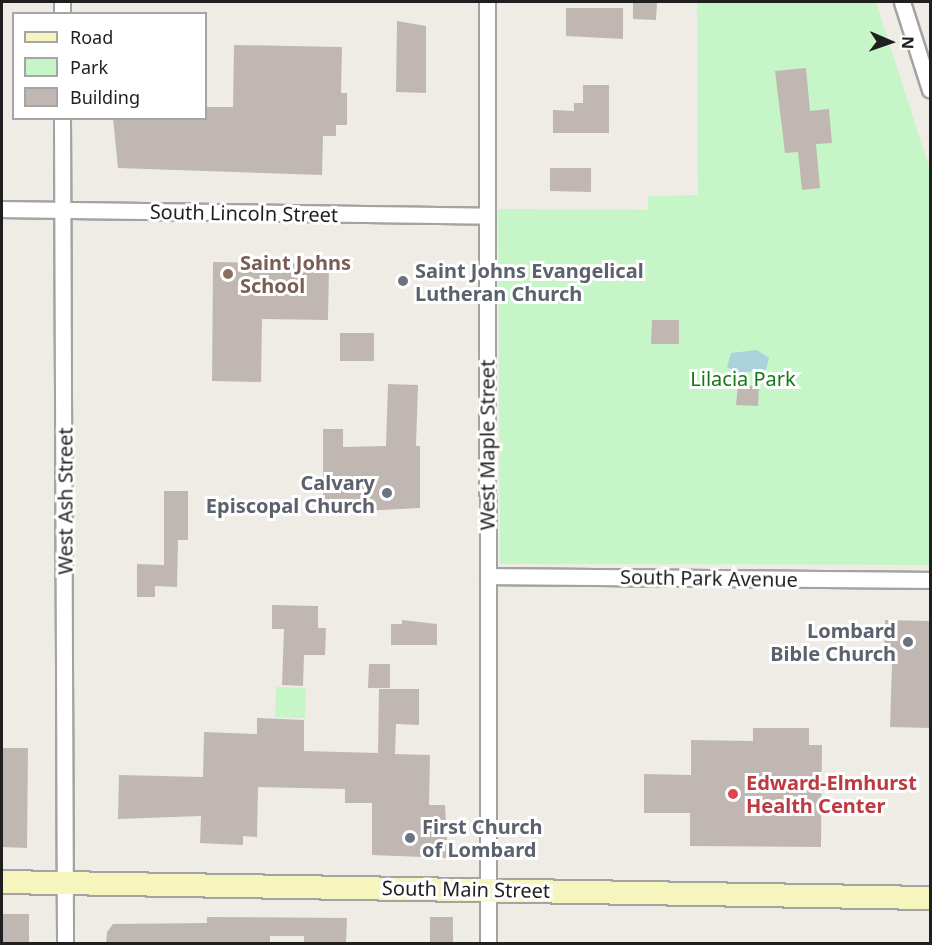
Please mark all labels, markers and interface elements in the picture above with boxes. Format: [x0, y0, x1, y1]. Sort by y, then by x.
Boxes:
legend [12, 12, 207, 120]
north arrow [860, 12, 920, 72]
text: Road [70, 25, 113, 49]
text: N [897, 36, 919, 50]
text: Park [70, 55, 108, 79]
text: Building [70, 85, 140, 109]
street label: South Lincoln Street [150, 199, 338, 227]
place label: Saint Johns School [240, 250, 351, 297]
place label: Saint Johns Evangelical Lutheran Church [415, 258, 644, 305]
marker: Saint Johns School [221, 267, 235, 281]
marker: Saint Johns Evangelical Lutheran Church [396, 274, 410, 288]
street label: West Maple Street [475, 360, 499, 530]
park label: Lilacia Park [690, 366, 796, 390]
street label: West Ash Street [53, 427, 77, 575]
place label: Calvary Episcopal Church [206, 470, 375, 517]
marker: Calvary Episcopal Church [380, 486, 394, 500]
street label: South Park Avenue [620, 564, 798, 592]
place label: Lombard Bible Church [770, 618, 896, 665]
marker: Lombard Bible Church [901, 635, 915, 649]
place label: Edward-Elmhurst Health Center [746, 771, 917, 818]
marker: Edward-Elmhurst Health Center [724, 785, 742, 803]
place label: First Church of Lombard [422, 814, 543, 861]
marker: First Church of Lombard [403, 831, 417, 845]
street label: South Main Street [382, 876, 550, 902]

